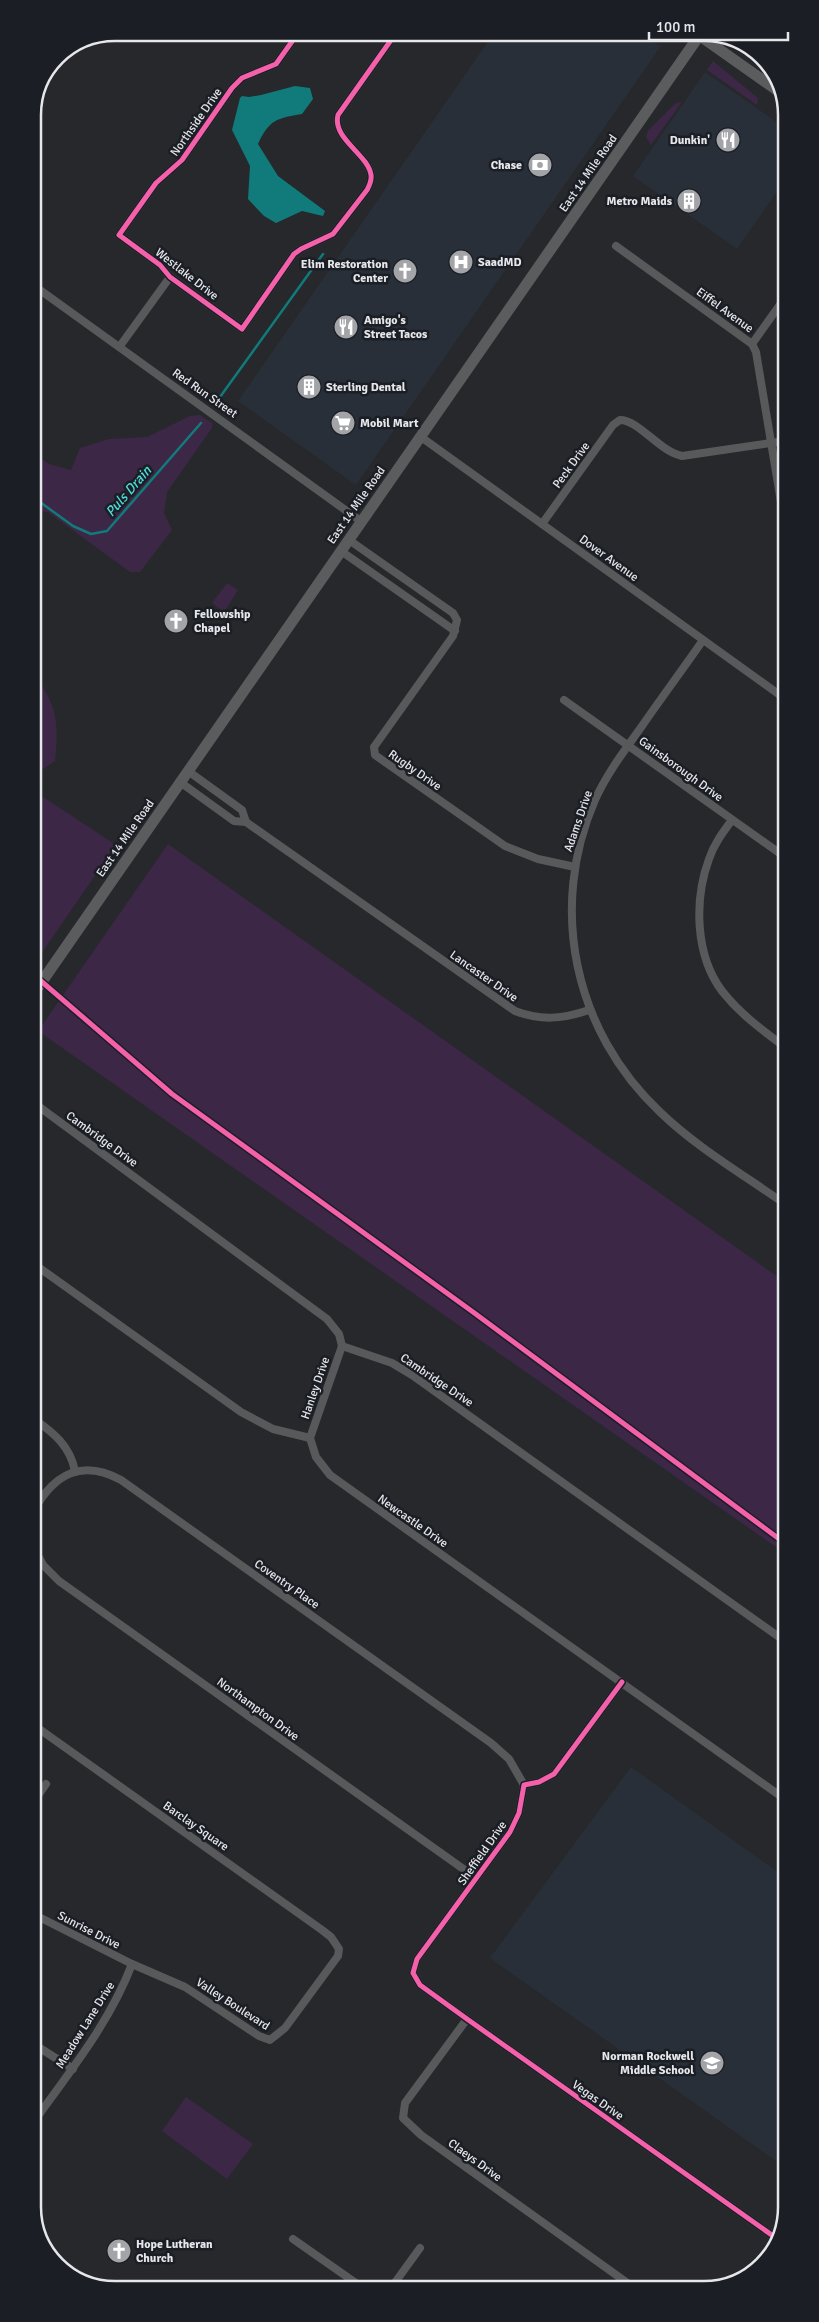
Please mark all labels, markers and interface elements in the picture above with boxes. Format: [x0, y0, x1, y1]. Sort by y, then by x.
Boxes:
scale bar [649, 10, 788, 42]
text: 100 m [656, 18, 696, 36]
street label: Northside Drive [167, 85, 226, 159]
restaurant icon: Dunkin' [715, 127, 741, 153]
street label: East 14 Mile Road [556, 132, 621, 215]
place label: Dunkin' [670, 133, 710, 148]
bank icon: Chase [527, 152, 553, 178]
place label: Chase [491, 158, 522, 173]
building icon: Metro Maids [676, 188, 702, 214]
place label: Metro Maids [606, 194, 673, 209]
street label: Westlake Drive [152, 245, 221, 304]
hospital icon: SaadMD [448, 249, 474, 275]
place label: SaadMD [478, 255, 521, 270]
place label: Elim Restoration Center [301, 257, 388, 286]
church icon: Elim Restoration Center [392, 258, 418, 284]
street label: Eiffel Avenue [693, 285, 756, 336]
place label: Amigo's Street Tacos [364, 313, 428, 342]
restaurant icon: Amigo's Street Tacos [333, 314, 359, 340]
street label: Red Run Street [169, 365, 240, 421]
building icon: Sterling Dental [296, 374, 322, 400]
place label: Sterling Dental [326, 380, 406, 395]
supermarket icon: Mobil Mart [330, 410, 356, 436]
place label: Mobil Mart [360, 416, 419, 431]
street label: Peck Drive [550, 439, 593, 491]
water label: Puls Drain [102, 462, 155, 520]
street label: East 14 Mile Road [324, 464, 389, 547]
street label: Dover Avenue [576, 532, 641, 585]
place label: Fellowship Chapel [194, 607, 251, 636]
church icon: Fellowship Chapel [163, 608, 189, 634]
street label: Gainsborough Drive [636, 734, 726, 805]
street label: Rugby Drive [385, 747, 444, 794]
street label: Adams Drive [561, 788, 596, 854]
street label: East 14 Mile Road [93, 797, 158, 880]
street label: Lancaster Drive [447, 947, 521, 1005]
street label: Cambridge Drive [63, 1108, 141, 1171]
street label: Cambridge Drive [397, 1350, 476, 1410]
street label: Hanley Drive [298, 1355, 333, 1421]
street label: Newcastle Drive [375, 1492, 451, 1551]
street label: Coventry Place [251, 1556, 322, 1612]
street label: Northampton Drive [214, 1674, 302, 1744]
street label: Barclay Square [160, 1798, 231, 1855]
street label: Sheffield Drive [455, 1818, 510, 1888]
street label: Sunrise Drive [55, 1908, 123, 1953]
street label: Valley Boulevard [193, 1975, 272, 2034]
street label: Meadow Lane Drive [53, 1979, 118, 2072]
place label: Norman Rockwell Middle School [602, 2049, 694, 2078]
school or university icon: Norman Rockwell Middle School [699, 2050, 725, 2076]
street label: Vegas Drive [569, 2077, 626, 2124]
street label: Claeys Drive [445, 2136, 505, 2185]
place label: Hope Lutheran Church [136, 2237, 213, 2266]
church icon: Hope Lutheran Church [106, 2238, 132, 2264]

